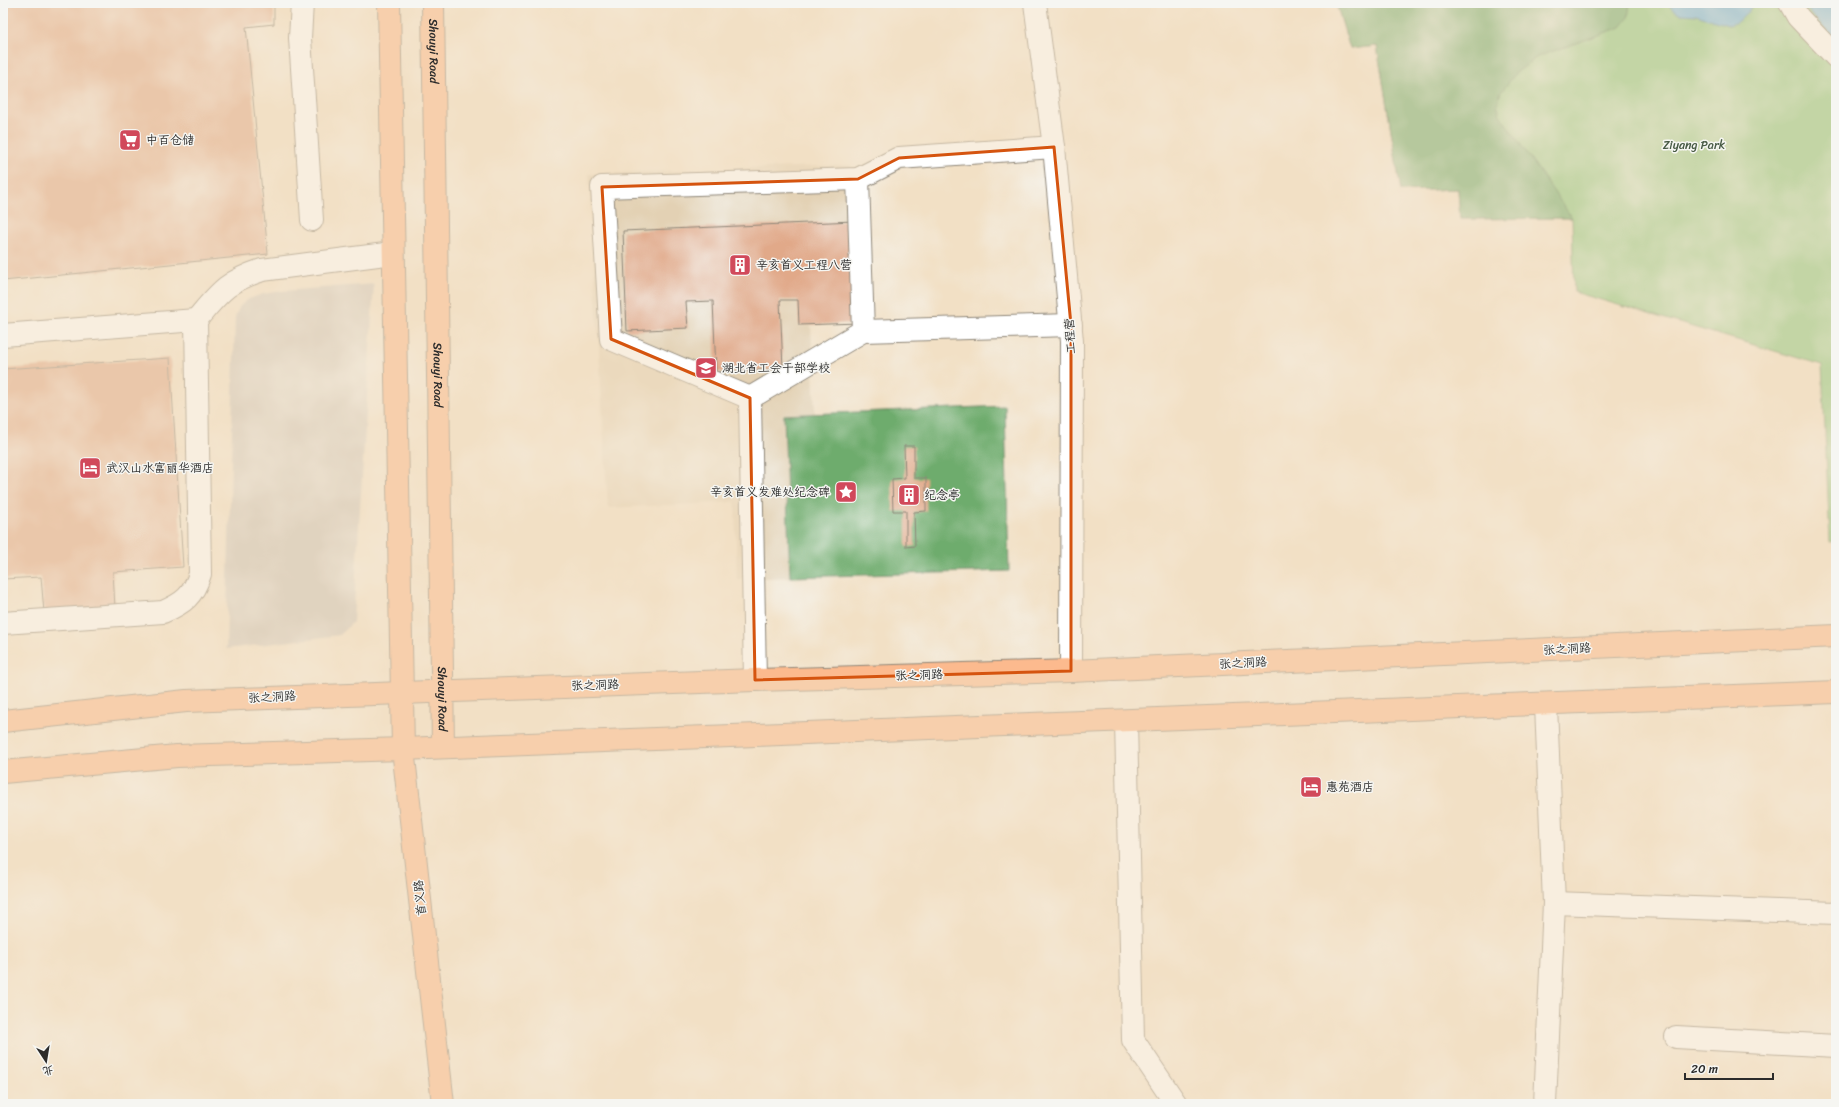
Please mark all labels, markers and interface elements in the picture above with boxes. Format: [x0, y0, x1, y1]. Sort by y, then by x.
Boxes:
street label: Shouyi Road [422, 18, 445, 84]
supermarket icon: 中百仓储 [117, 127, 143, 153]
place label: 中百仓储 [146, 129, 194, 151]
park label: Ziyang Park [1663, 134, 1726, 156]
building icon: 辛亥首义工程八营 [727, 252, 753, 278]
place label: 辛亥首义工程八营 [756, 254, 852, 276]
street label: 工程营 [1058, 317, 1082, 355]
street label: Shouyi Road [427, 342, 449, 408]
school or university icon: 湖北省工会干部学校 [693, 355, 719, 381]
place label: 湖北省工会干部学校 [722, 357, 830, 379]
hotel icon: 武汉山水富丽华酒店 [77, 455, 103, 481]
place label: 武汉山水富丽华酒店 [106, 457, 214, 479]
place icon: 辛亥首义发难处纪念碑 [833, 479, 859, 505]
place label: 辛亥首义发难处纪念碑 [710, 481, 830, 503]
building icon: 纪念亭 [896, 482, 922, 508]
place label: 纪念亭 [924, 484, 960, 506]
street label: 张之洞路 [1542, 637, 1592, 661]
street label: 张之洞路 [1218, 651, 1268, 675]
street label: 张之洞路 [895, 663, 943, 687]
street label: Shouyi Road [431, 666, 454, 732]
street label: 张之洞路 [571, 673, 619, 697]
street label: 张之洞路 [247, 685, 297, 709]
hotel icon: 惠苑酒店 [1298, 774, 1324, 800]
place label: 惠苑酒店 [1326, 776, 1374, 798]
street label: 首义路 [407, 879, 433, 917]
north arrow [26, 1041, 66, 1081]
scale bar [1685, 1055, 1773, 1081]
text: 20 m [1691, 1058, 1718, 1080]
text: 北 [41, 1060, 55, 1081]

